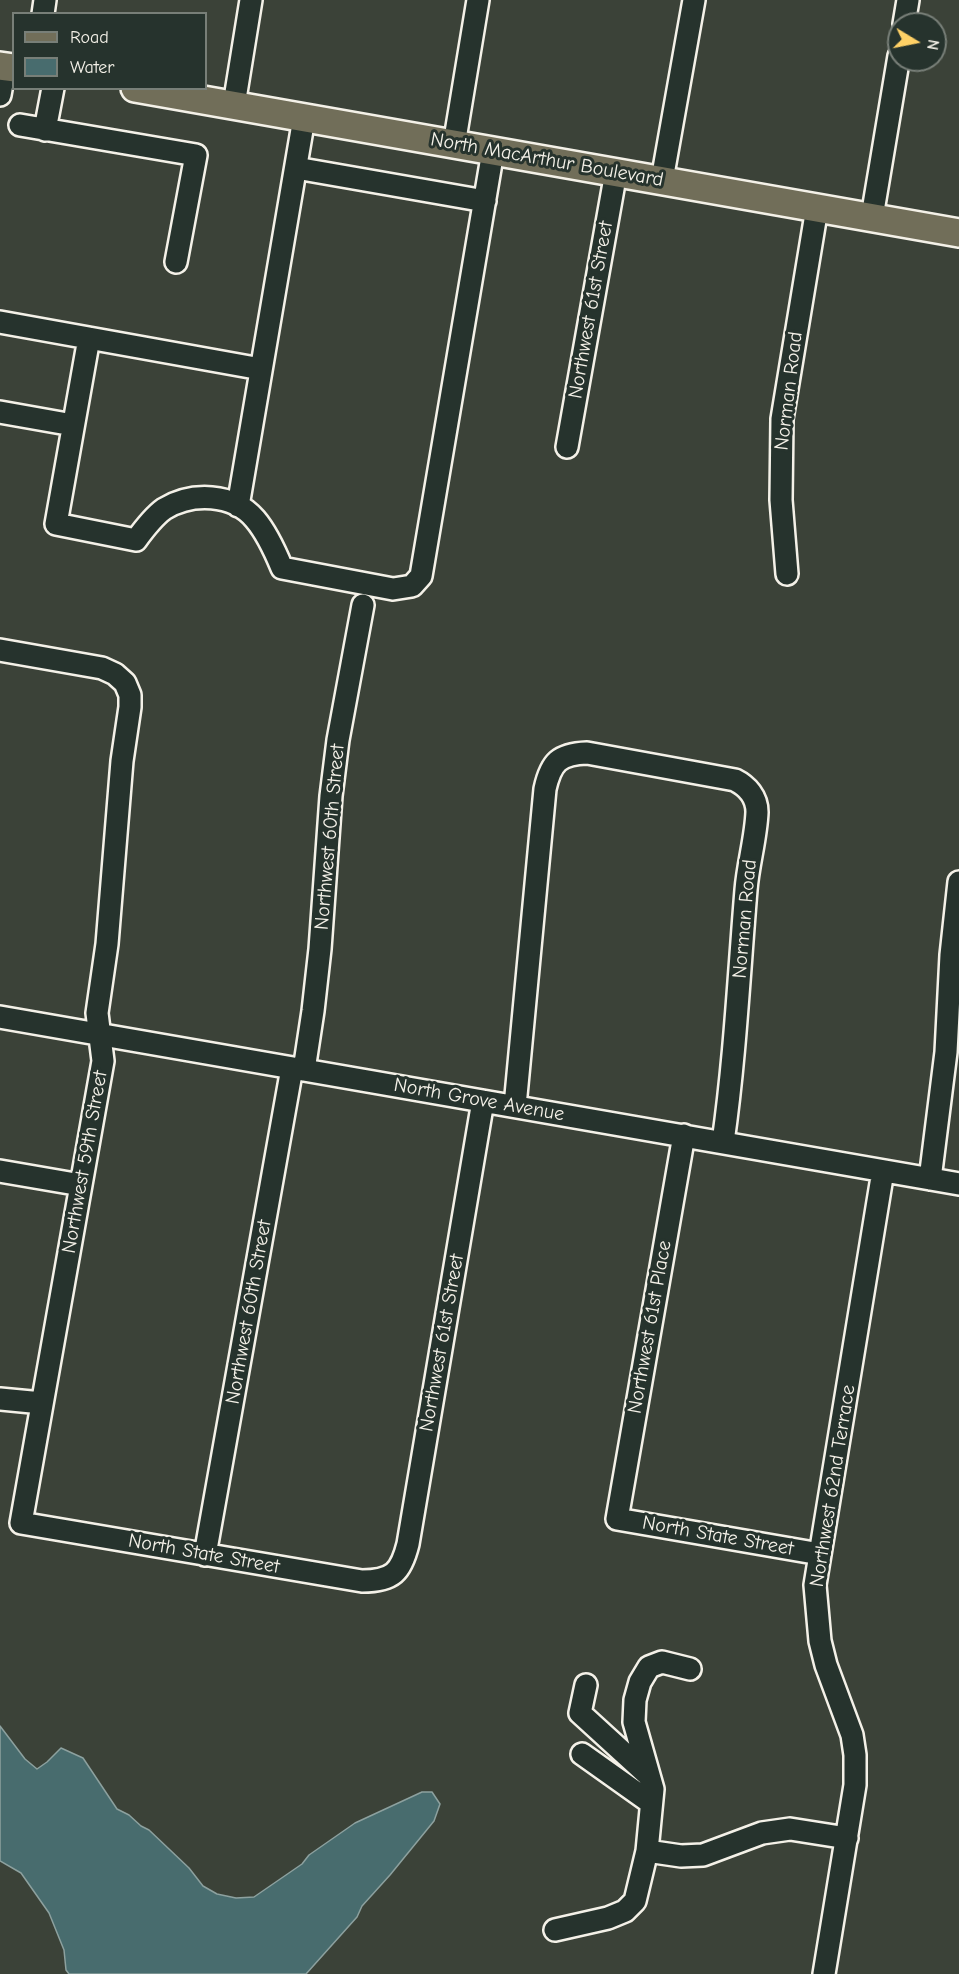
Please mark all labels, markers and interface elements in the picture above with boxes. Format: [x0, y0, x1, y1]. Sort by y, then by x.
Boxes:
legend [12, 12, 207, 90]
north arrow [887, 12, 947, 72]
text: Road [70, 27, 109, 48]
text: N [923, 38, 943, 51]
text: Water [70, 57, 114, 78]
street label: North MacArthur Boulevard [429, 128, 665, 192]
street label: Northwest 61st Street [564, 219, 618, 401]
street label: Norman Road [770, 330, 808, 452]
street label: Northwest 60th Street [310, 743, 350, 931]
street label: Norman Road [728, 858, 762, 980]
street label: Northwest 59th Street [57, 1069, 113, 1255]
street label: North Grove Avenue [392, 1073, 566, 1127]
street label: Northwest 60th Street [221, 1218, 277, 1406]
street label: Northwest 61st Place [623, 1238, 677, 1416]
street label: Northwest 61st Street [415, 1252, 469, 1434]
street label: Northwest 62nd Terrace [805, 1383, 861, 1589]
street label: North State Street [640, 1511, 796, 1561]
street label: North State Street [126, 1529, 282, 1579]

